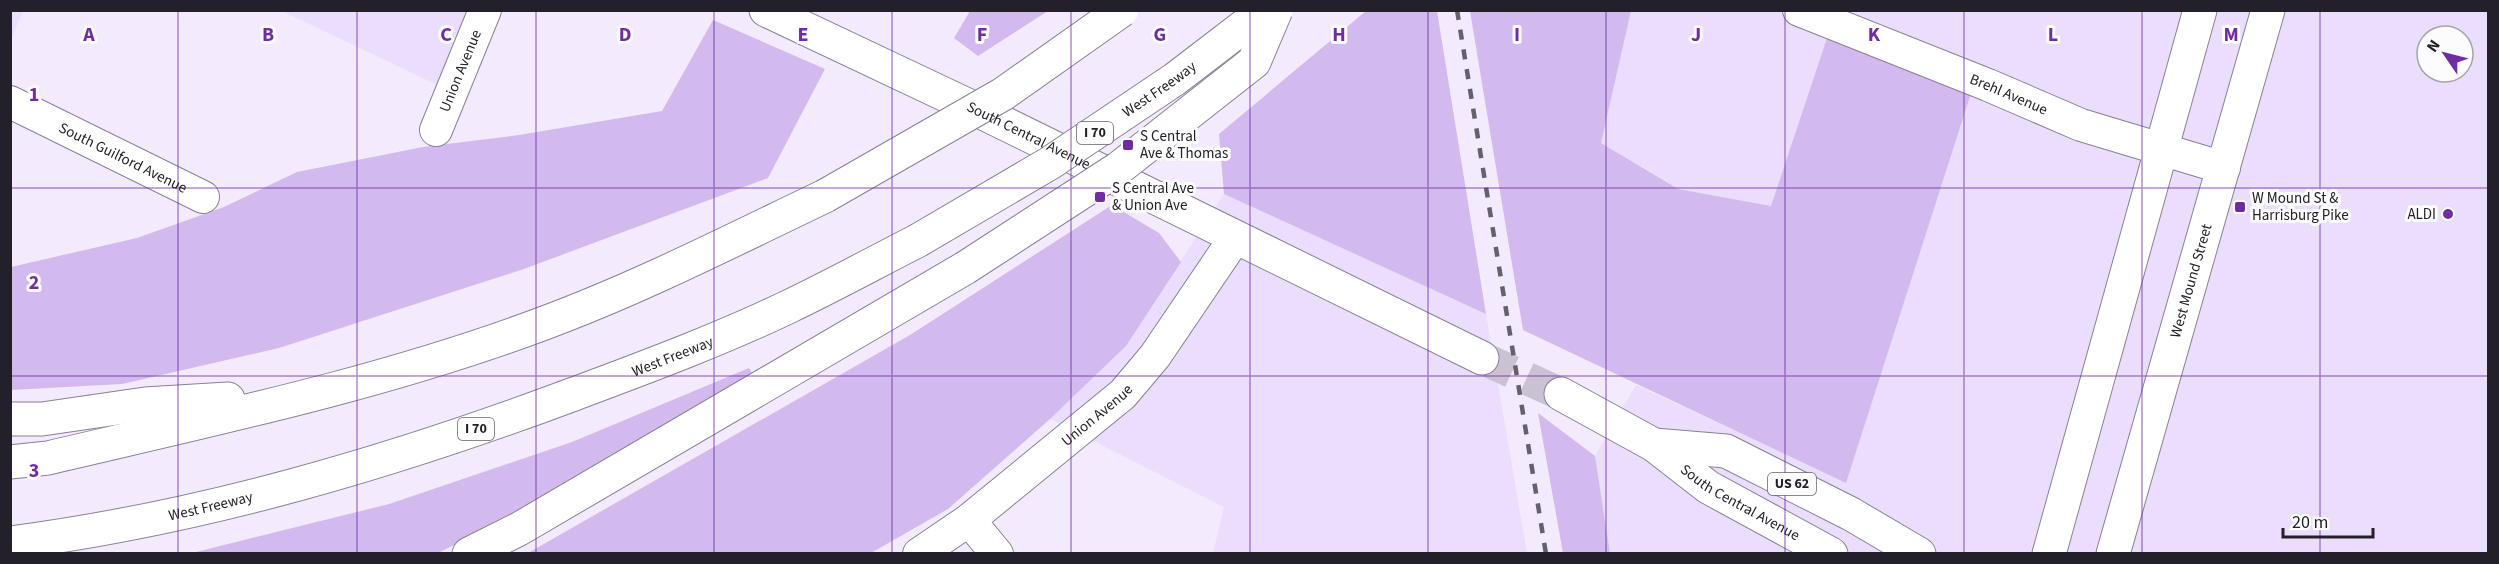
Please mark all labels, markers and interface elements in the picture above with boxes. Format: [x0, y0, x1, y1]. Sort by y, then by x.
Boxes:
text: A [82, 21, 95, 49]
text: B [262, 21, 274, 49]
text: C [440, 21, 452, 49]
text: D [619, 21, 631, 49]
text: E [798, 21, 808, 49]
text: F [977, 21, 987, 49]
text: G [1154, 21, 1166, 49]
text: H [1332, 21, 1346, 49]
text: I [1514, 21, 1520, 49]
text: J [1691, 21, 1701, 49]
text: K [1868, 21, 1881, 49]
text: L [2048, 21, 2058, 49]
text: M [2223, 21, 2239, 49]
north arrow [2415, 24, 2475, 84]
street label: Union Avenue [434, 26, 486, 115]
text: N [2421, 35, 2446, 57]
street label: West Freeway [1118, 56, 1200, 122]
street label: Brehl Avenue [1967, 68, 2051, 120]
text: 1 [29, 81, 39, 109]
street label: South Central Avenue [963, 96, 1094, 175]
street label: South Guilford Avenue [55, 117, 191, 198]
road number: I 70 [1077, 122, 1113, 144]
place label: S Central Ave & Thomas [1140, 126, 1228, 164]
marker: S Central Ave & Thomas [1121, 138, 1135, 152]
place label: S Central Ave & Union Ave [1112, 178, 1194, 216]
place label: W Mound St & Harrisburg Pike [2252, 188, 2349, 226]
marker: S Central Ave & Union Ave [1093, 190, 1107, 204]
marker: W Mound St & Harrisburg Pike [2233, 200, 2247, 214]
place label: ALDI [2407, 204, 2436, 225]
marker: ALDI [2441, 207, 2455, 221]
street label: West Mound Street [2165, 221, 2217, 340]
text: 2 [29, 269, 39, 297]
street label: West Freeway [629, 331, 716, 382]
street label: Union Avenue [1057, 379, 1138, 451]
road number: I 70 [458, 418, 494, 440]
text: 3 [29, 457, 39, 485]
street label: South Central Avenue [1676, 459, 1804, 546]
road number: US 62 [1768, 473, 1816, 495]
street label: West Freeway [167, 486, 255, 526]
scale bar [2283, 501, 2373, 539]
text: 20 m [2292, 510, 2328, 535]

